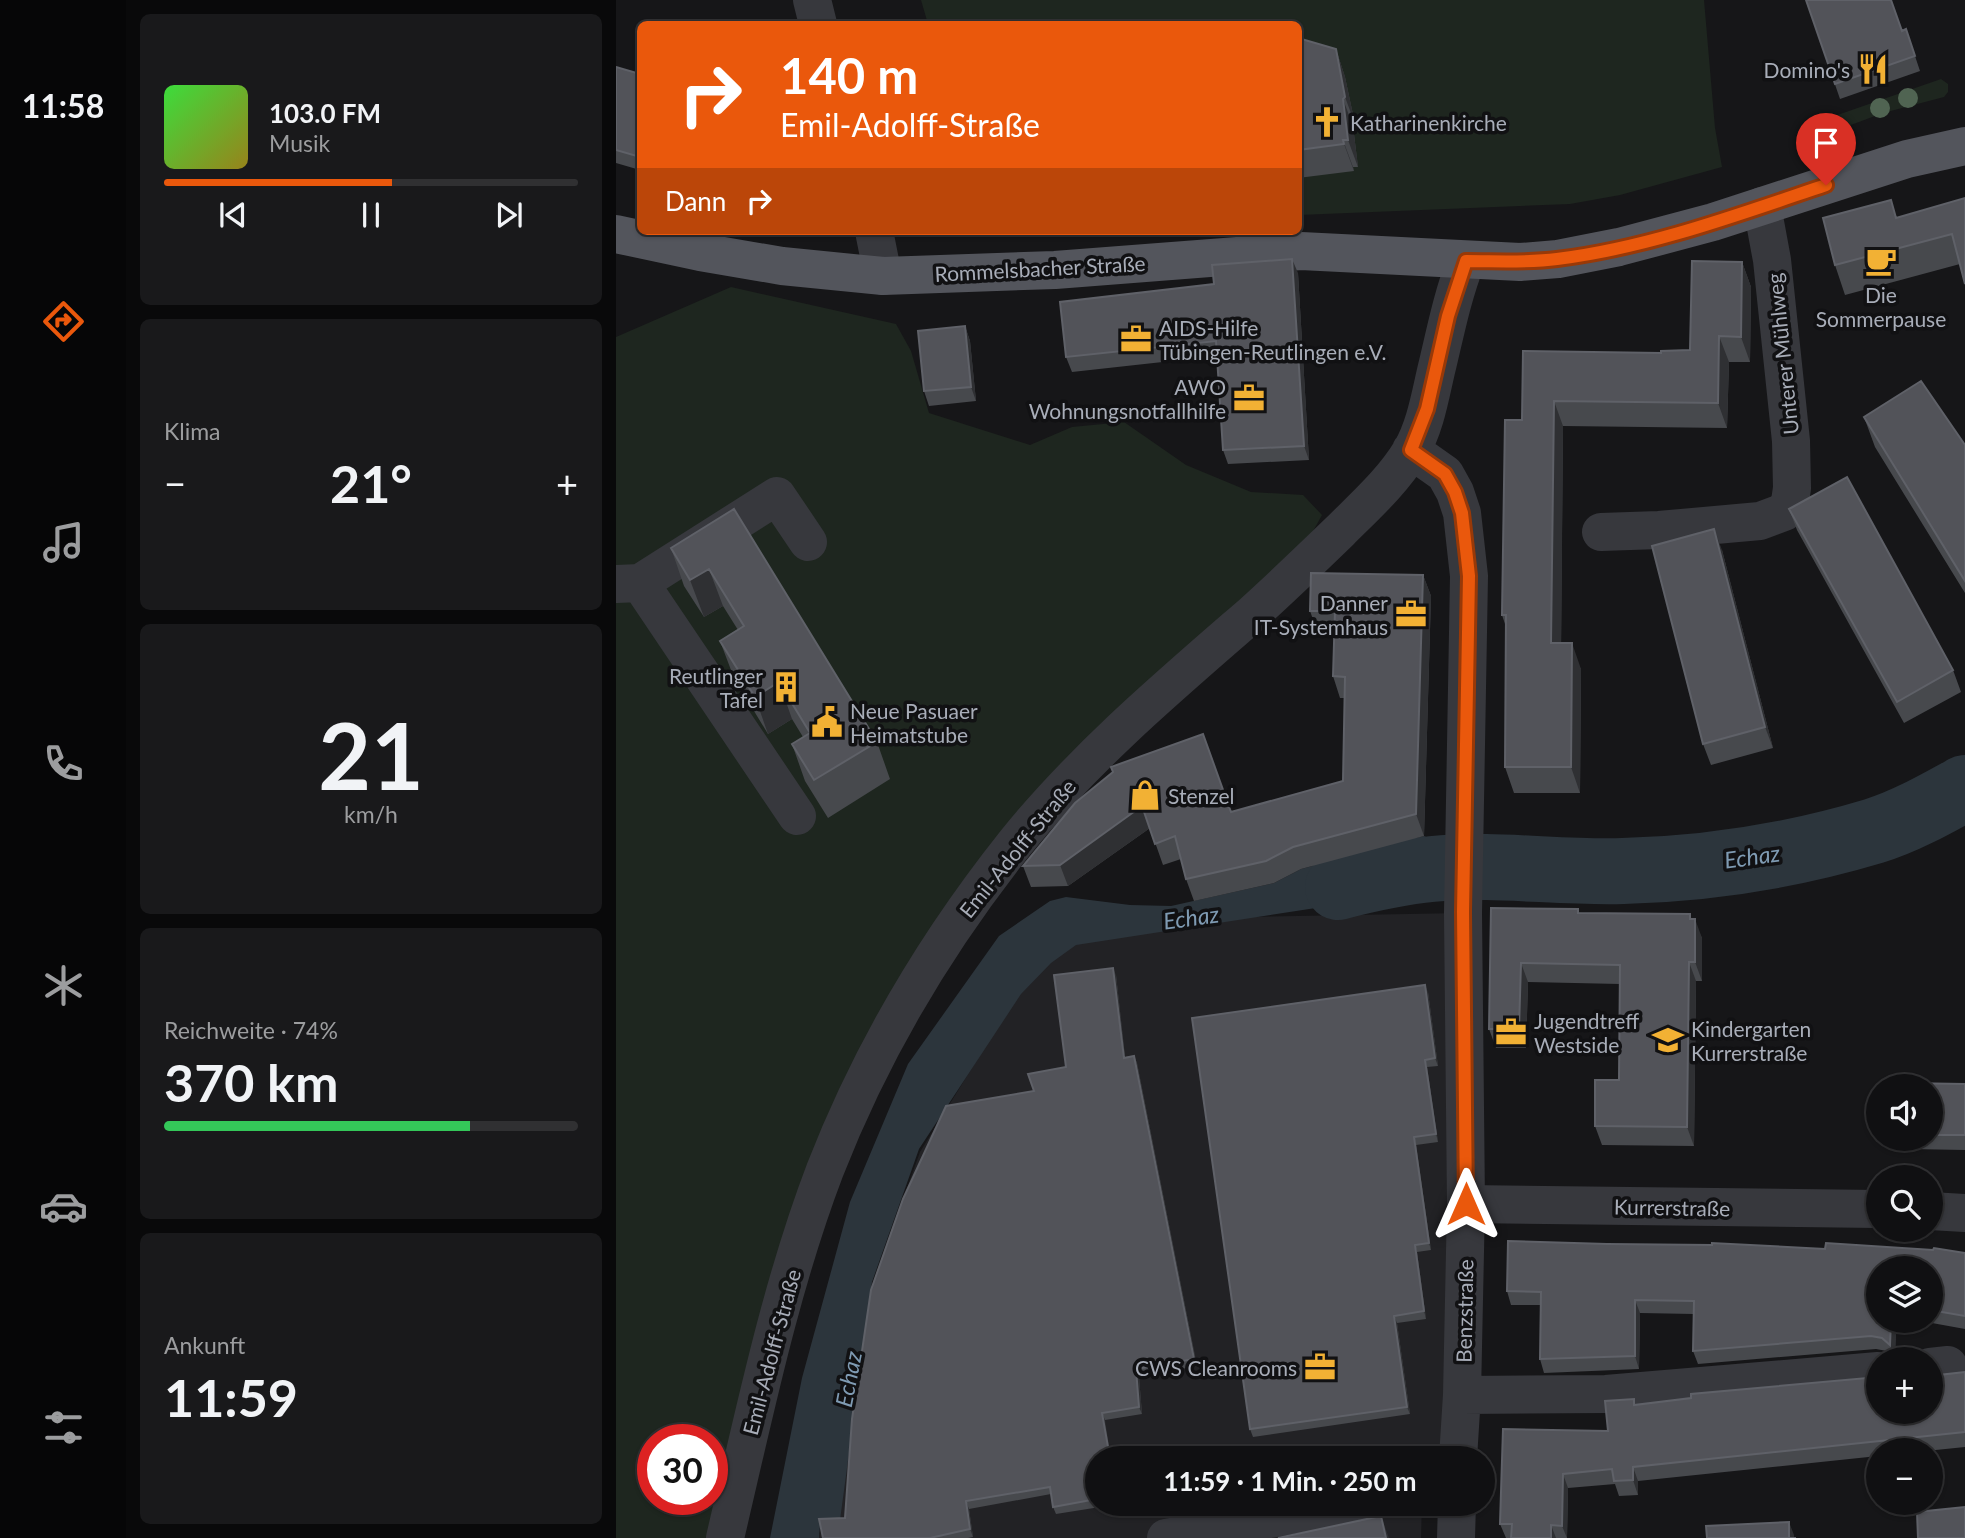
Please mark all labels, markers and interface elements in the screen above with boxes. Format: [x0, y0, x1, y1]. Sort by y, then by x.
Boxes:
text: 140 m [780, 46, 918, 104]
icon: right [665, 49, 756, 140]
restaurant icon: Domino's [1856, 52, 1890, 86]
place label: Domino's [1764, 57, 1850, 82]
text: 11:58 [22, 86, 104, 125]
text: 103.0 FM [269, 97, 381, 129]
text: Emil-Adolff-Straße [780, 105, 1040, 144]
church icon: Katharinenkirche [1310, 105, 1344, 139]
place label: Katharinenkirche [1350, 110, 1507, 135]
pin [1796, 113, 1856, 185]
icon: arrive [1807, 124, 1845, 162]
text: Musik [269, 129, 330, 157]
icon: right [740, 182, 778, 220]
text: Dann [665, 185, 726, 217]
icon: previous [214, 196, 252, 234]
icon: pause [352, 196, 390, 234]
icon: next [490, 196, 528, 234]
cafe icon: Die Sommerpause [1864, 244, 1898, 278]
street label: Rommelsbacher Straße [934, 250, 1146, 286]
street label: Unterer Mühlweg [1761, 272, 1803, 436]
place label: Die Sommerpause [1816, 282, 1946, 331]
icon: directions [39, 297, 88, 346]
place label: AIDS-Hilfe Tübingen-Reutlingen e.V. [1159, 315, 1386, 364]
office icon: AIDS-Hilfe Tübingen-Reutlingen e.V. [1119, 322, 1153, 356]
place label: AWO Wohnungsnotfallhilfe [1029, 374, 1226, 423]
office icon: AWO Wohnungsnotfallhilfe [1232, 381, 1266, 415]
text: Klima [164, 417, 221, 445]
text: 21° [330, 452, 412, 514]
text: − [164, 460, 186, 506]
text: + [556, 460, 578, 506]
icon: music [39, 518, 88, 567]
place label: Danner IT-Systemhaus [1254, 590, 1388, 639]
office icon: Danner IT-Systemhaus [1394, 597, 1428, 631]
place label: Reutlinger Tafel [669, 663, 763, 712]
building icon: Reutlinger Tafel [769, 670, 803, 704]
place label: Neue Pasuaer Heimatstube [850, 698, 978, 747]
text: 21 [318, 700, 424, 809]
public building icon: Neue Pasuaer Heimatstube [810, 705, 844, 739]
icon: phone [39, 739, 88, 788]
street label: Emil-Adolff-Straße [954, 774, 1080, 922]
shop icon: Stenzel [1128, 778, 1162, 812]
place label: Stenzel [1168, 783, 1235, 808]
text: km/h [344, 800, 398, 828]
water label: Echaz [1722, 838, 1782, 874]
water label: Echaz [1161, 899, 1221, 935]
icon: climate [39, 961, 88, 1010]
place label: Jugendtreff Westside [1534, 1008, 1639, 1057]
office icon: Jugendtreff Westside [1494, 1015, 1528, 1049]
text: Reichweite · 74% [164, 1016, 338, 1044]
place label: Kindergarten Kurrerstraße [1691, 1016, 1811, 1065]
school or university icon: Kindergarten Kurrerstraße [1651, 1023, 1685, 1057]
text: 370 km [164, 1051, 338, 1113]
map controls [1866, 1074, 1943, 1515]
button: sound [1866, 1074, 1943, 1151]
button: search [1866, 1165, 1943, 1242]
position arrow [1429, 1167, 1503, 1241]
icon: car [39, 1182, 88, 1231]
street label: Kurrerstraße [1614, 1193, 1730, 1221]
button: layers [1866, 1256, 1943, 1333]
street label: Benzstraße [1451, 1259, 1477, 1363]
street label: Emil-Adolff-Straße [737, 1266, 805, 1438]
text: Ankunft [164, 1331, 245, 1359]
button: + [1866, 1347, 1943, 1424]
water label: Echaz [829, 1349, 867, 1409]
office icon: CWS Cleanrooms [1303, 1350, 1337, 1384]
place label: CWS Cleanrooms [1135, 1355, 1297, 1380]
text: 11:59 [164, 1366, 298, 1428]
icon: filters [39, 1403, 88, 1452]
speed limit sign: 30 [637, 1424, 728, 1515]
button: − [1866, 1438, 1943, 1515]
text: 11:59 · 1 Min. · 250 m [1163, 1465, 1417, 1497]

